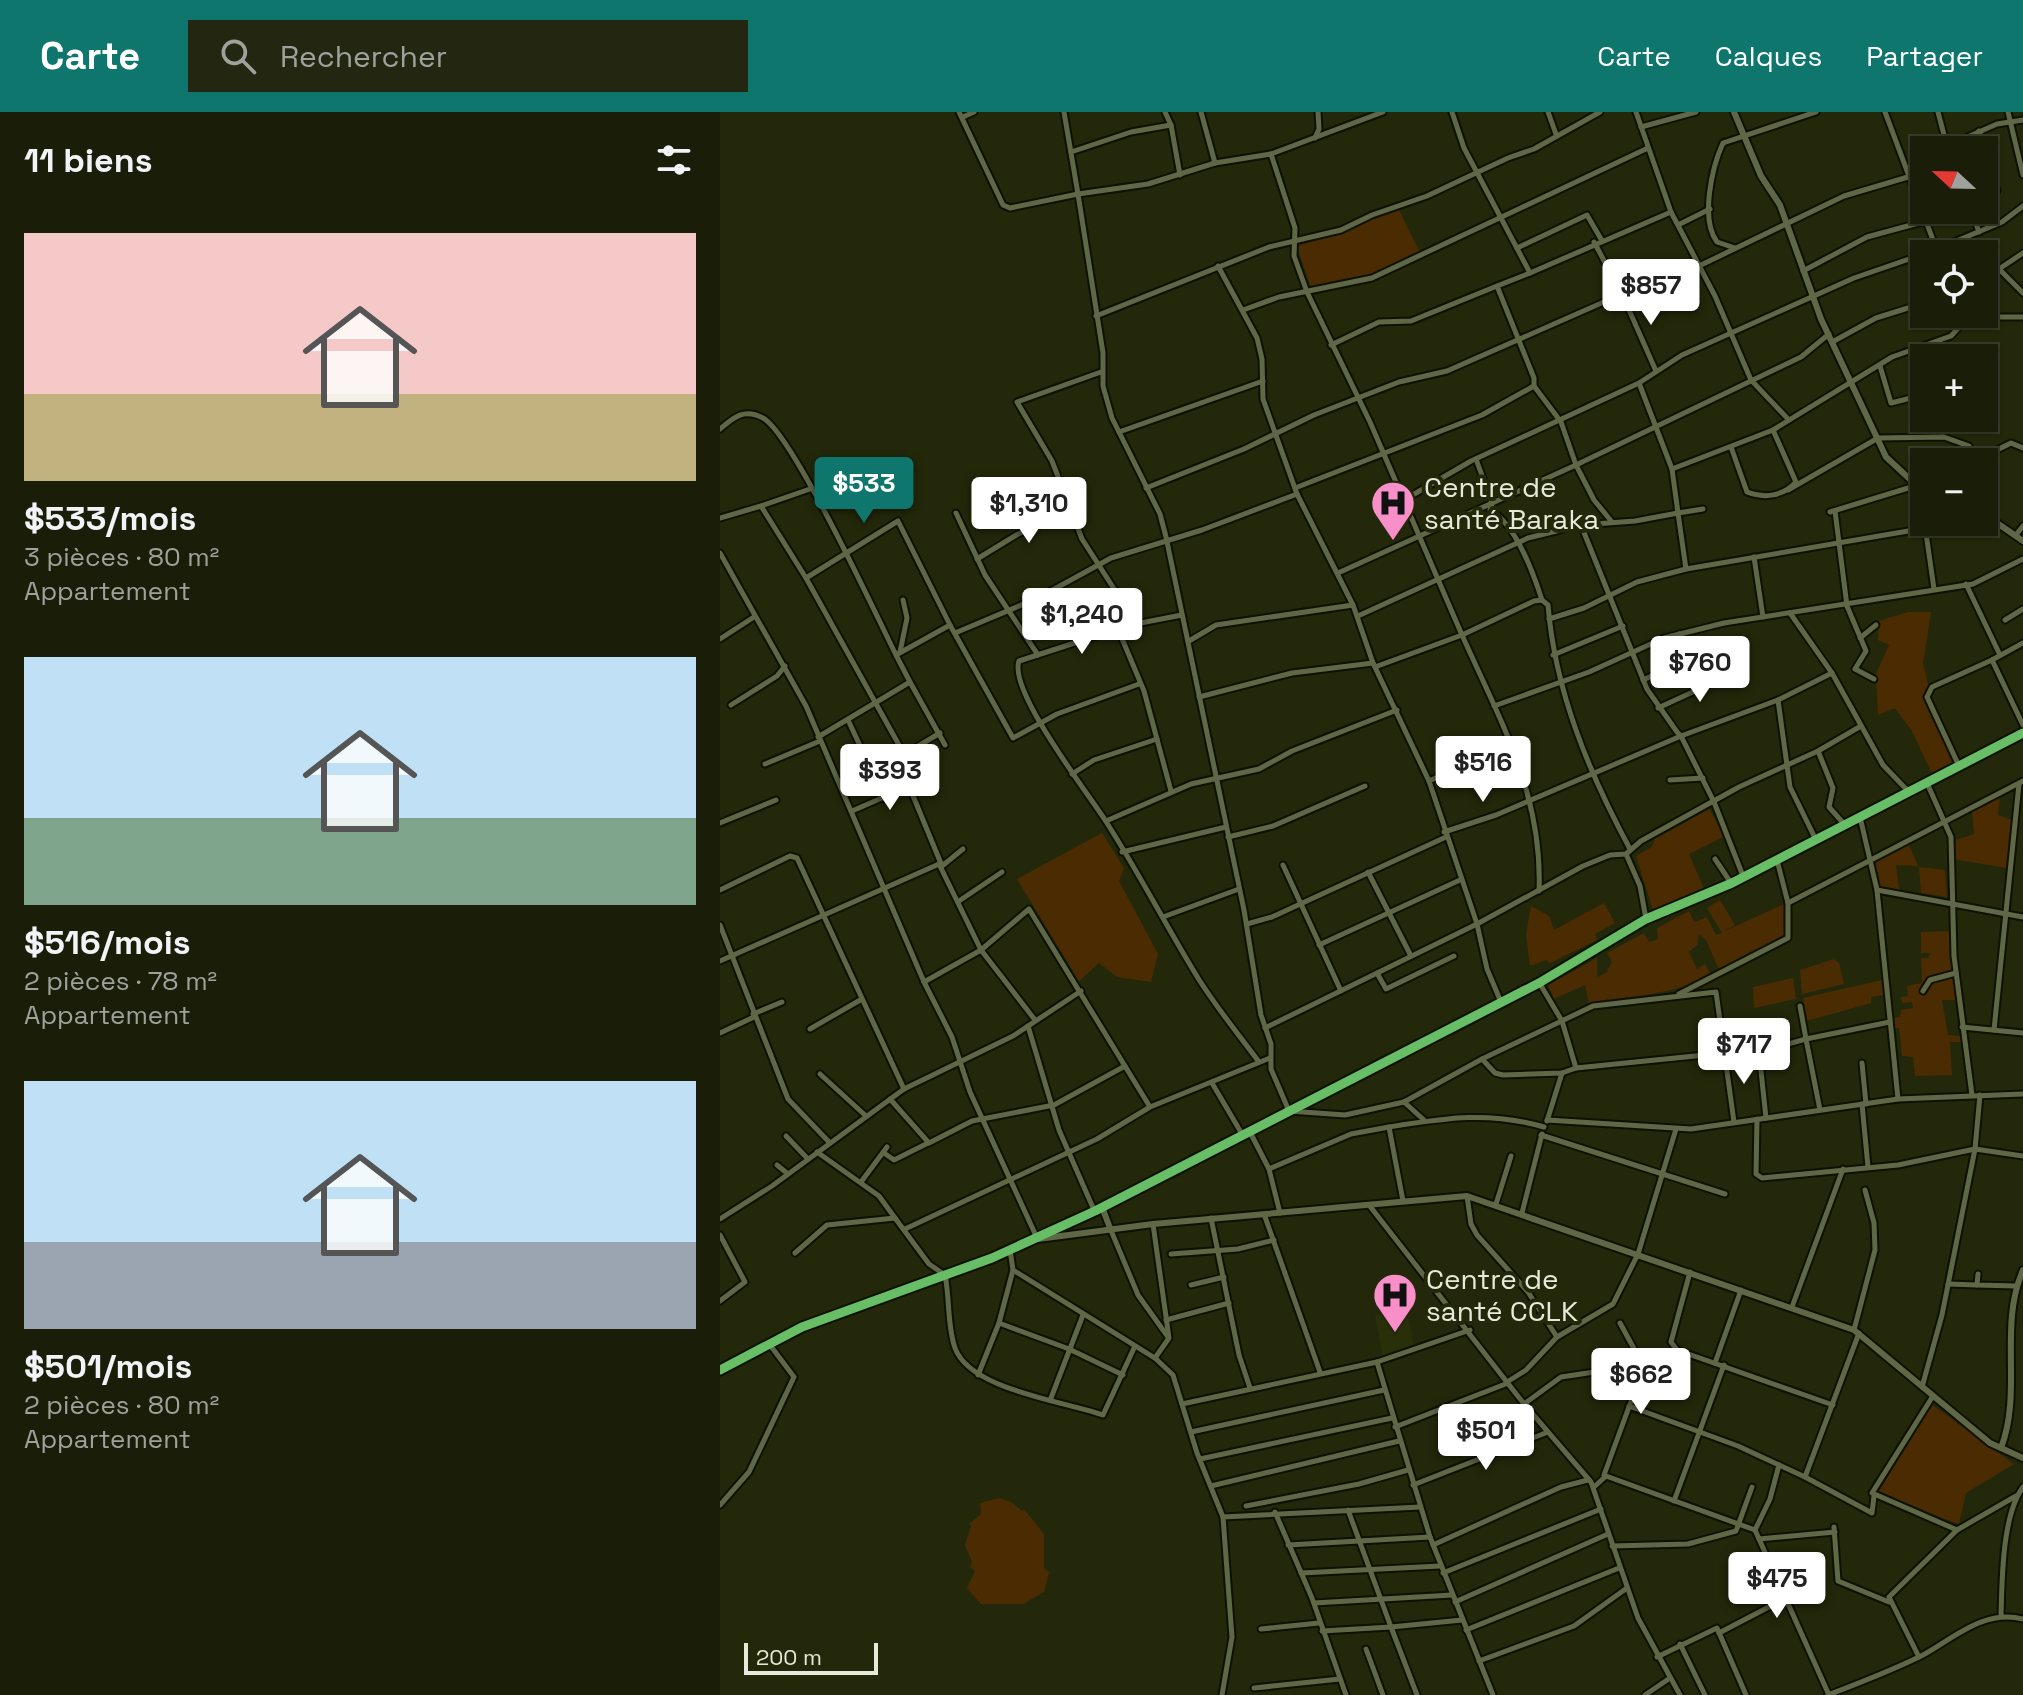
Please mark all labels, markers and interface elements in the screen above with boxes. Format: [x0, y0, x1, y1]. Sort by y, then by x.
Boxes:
search box [188, 20, 748, 92]
text: Carte [40, 32, 140, 80]
icon: search [216, 34, 260, 78]
text: Rechercher [280, 37, 447, 76]
text: Carte [1597, 38, 1671, 74]
text: Calques [1715, 38, 1822, 74]
text: Partager [1866, 38, 1983, 74]
north arrow [1910, 136, 1998, 224]
map controls [1910, 136, 1998, 536]
icon: filters [652, 138, 696, 182]
text: 11 biens [24, 139, 153, 182]
button: locate [1910, 240, 1998, 328]
pin: $857 [1604, 259, 1698, 327]
text: $857 [1620, 268, 1682, 302]
icon: home [288, 285, 432, 429]
button: + [1910, 344, 1998, 432]
button: − [1910, 448, 1998, 536]
pin: $533 [817, 457, 911, 525]
text: $533 [833, 466, 895, 500]
place label: Centre de santé Baraka [1424, 469, 1599, 537]
pin: $1,310 [964, 477, 1094, 545]
hospital icon: Centre de santé Baraka [1369, 479, 1417, 542]
text: $1,310 [989, 486, 1069, 520]
text: $533/mois [24, 497, 196, 540]
text: 3 pièces · 80 m² [24, 540, 219, 574]
text: Appartement [24, 574, 191, 608]
pin: $1,240 [1017, 588, 1147, 656]
text: $1,240 [1040, 597, 1124, 631]
pin: $760 [1653, 636, 1747, 704]
text: $760 [1669, 645, 1731, 679]
icon: home [288, 709, 432, 853]
pin: $516 [1436, 736, 1530, 804]
pin: $393 [843, 744, 937, 812]
text: $516 [1454, 745, 1512, 779]
text: $393 [858, 753, 922, 787]
text: $516/mois [24, 921, 191, 964]
text: 2 pièces · 78 m² [24, 964, 217, 998]
text: Appartement [24, 998, 191, 1032]
pin: $717 [1697, 1018, 1791, 1086]
text: $717 [1716, 1027, 1772, 1061]
icon: home [288, 1133, 432, 1277]
place label: Centre de santé CCLK [1426, 1261, 1578, 1329]
hospital icon: Centre de santé CCLK [1371, 1271, 1419, 1334]
text: $501/mois [24, 1345, 192, 1388]
pin: $662 [1594, 1348, 1688, 1416]
text: $662 [1609, 1357, 1673, 1391]
text: 2 pièces · 80 m² [24, 1388, 219, 1422]
pin: $501 [1439, 1404, 1533, 1472]
text: $501 [1456, 1413, 1516, 1447]
text: Appartement [24, 1422, 191, 1456]
pin: $475 [1730, 1552, 1824, 1620]
text: $475 [1746, 1561, 1808, 1595]
scale bar [744, 1639, 878, 1675]
text: 200 m [756, 1643, 822, 1671]

